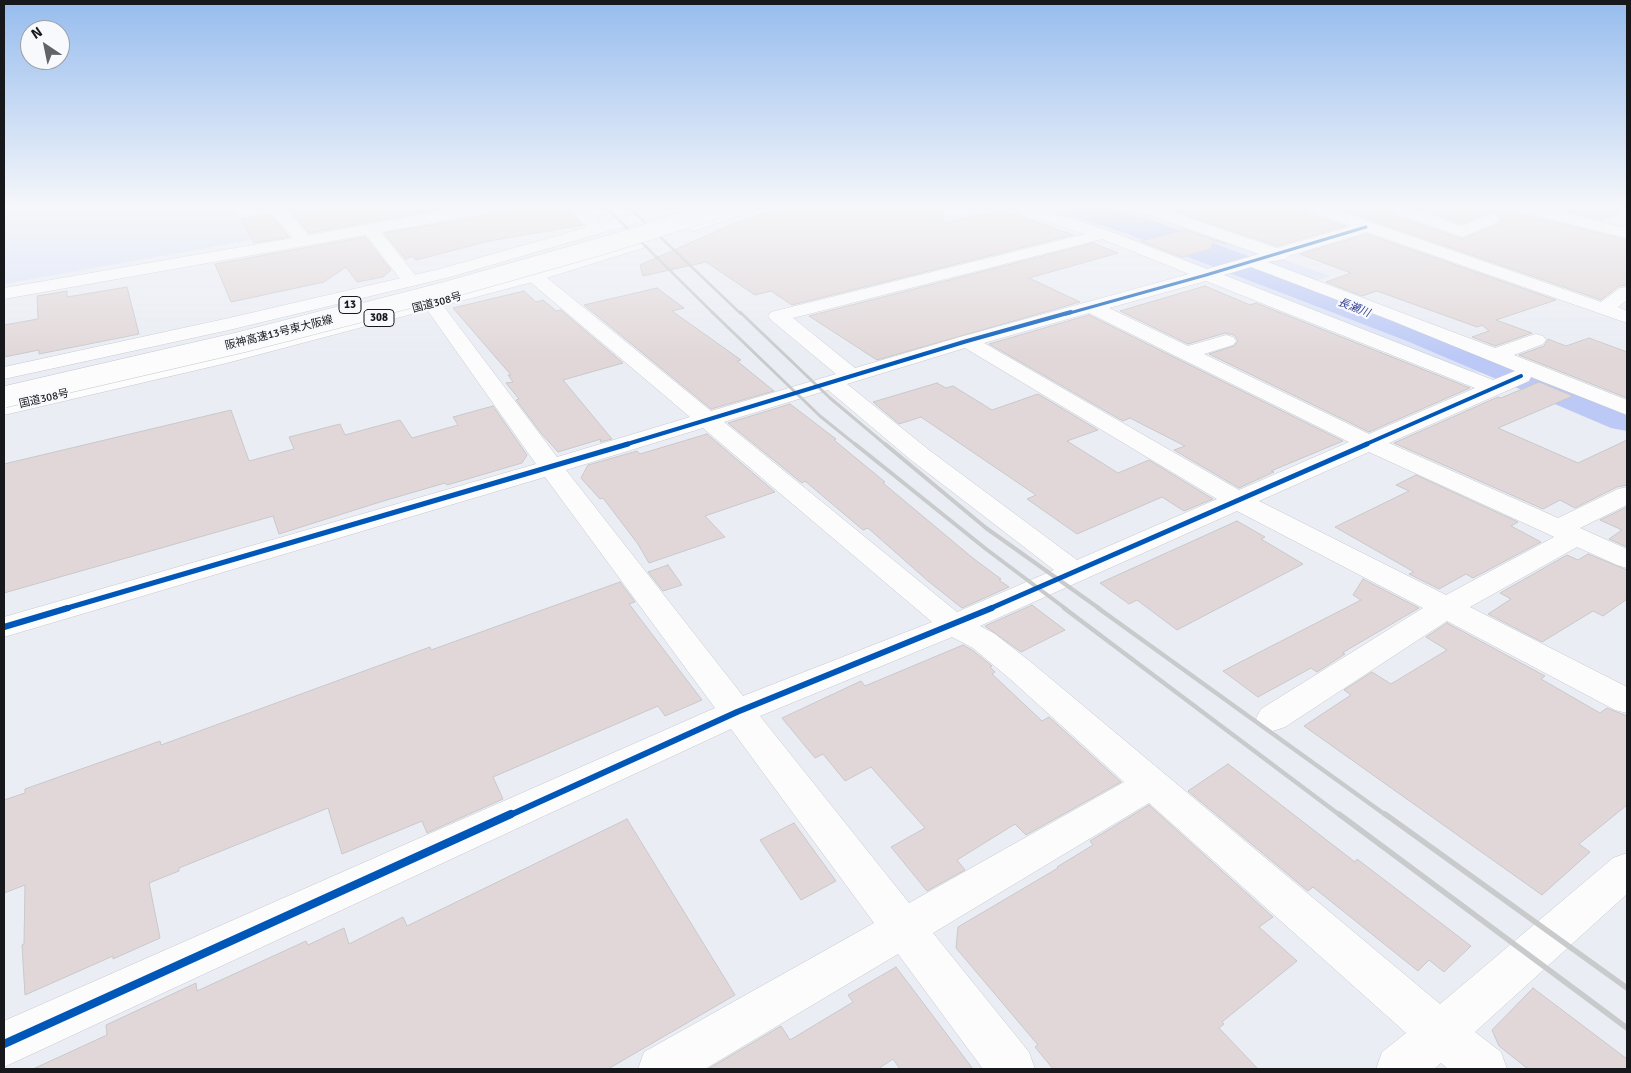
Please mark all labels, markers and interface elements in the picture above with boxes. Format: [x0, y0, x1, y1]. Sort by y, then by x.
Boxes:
north arrow [20, 20, 70, 70]
text: N [28, 23, 46, 43]
street label: 国道308号 [411, 290, 463, 316]
road number: 13 [339, 296, 361, 314]
water label: 長瀬川 [1336, 296, 1372, 320]
road number: 308 [364, 310, 394, 326]
street label: 阪神高速13号東大阪線 [224, 313, 334, 353]
street label: 国道308号 [18, 387, 70, 411]

